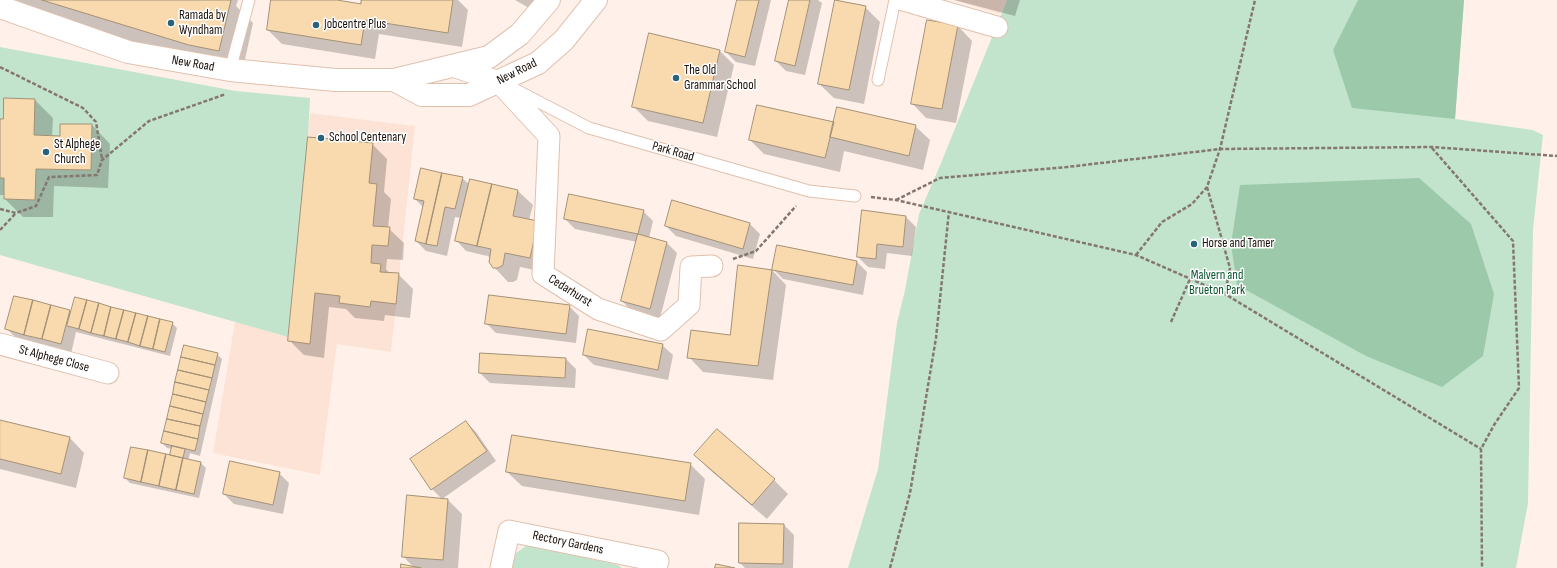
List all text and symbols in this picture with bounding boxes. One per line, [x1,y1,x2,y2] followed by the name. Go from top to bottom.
[179,8,226,39] place label: Ramada by Wyndham
[324,17,386,33] place label: Jobcentre Plus
[166,18,176,28] marker: Ramada by Wyndham
[311,20,321,30] marker: Jobcentre Plus
[171,53,215,75] street label: New Road
[494,55,540,89] street label: New Road
[684,63,756,94] place label: The Old Grammar School
[671,73,681,83] marker: The Old Grammar School
[329,130,406,146] place label: School Centenary
[316,133,326,143] marker: School Centenary
[54,137,100,168] place label: St Alphege Church
[650,139,696,165] street label: Park Road
[41,147,51,157] marker: St Alphege Church
[1202,236,1274,252] place label: Horse and Tamer
[1189,239,1199,249] marker: Horse and Tamer
[1189,268,1245,299] park label: Malvern and Brueton Park
[545,271,595,311] street label: Cedarhurst
[17,342,91,376] street label: St Alphege Close
[531,528,605,558] street label: Rectory Gardens

